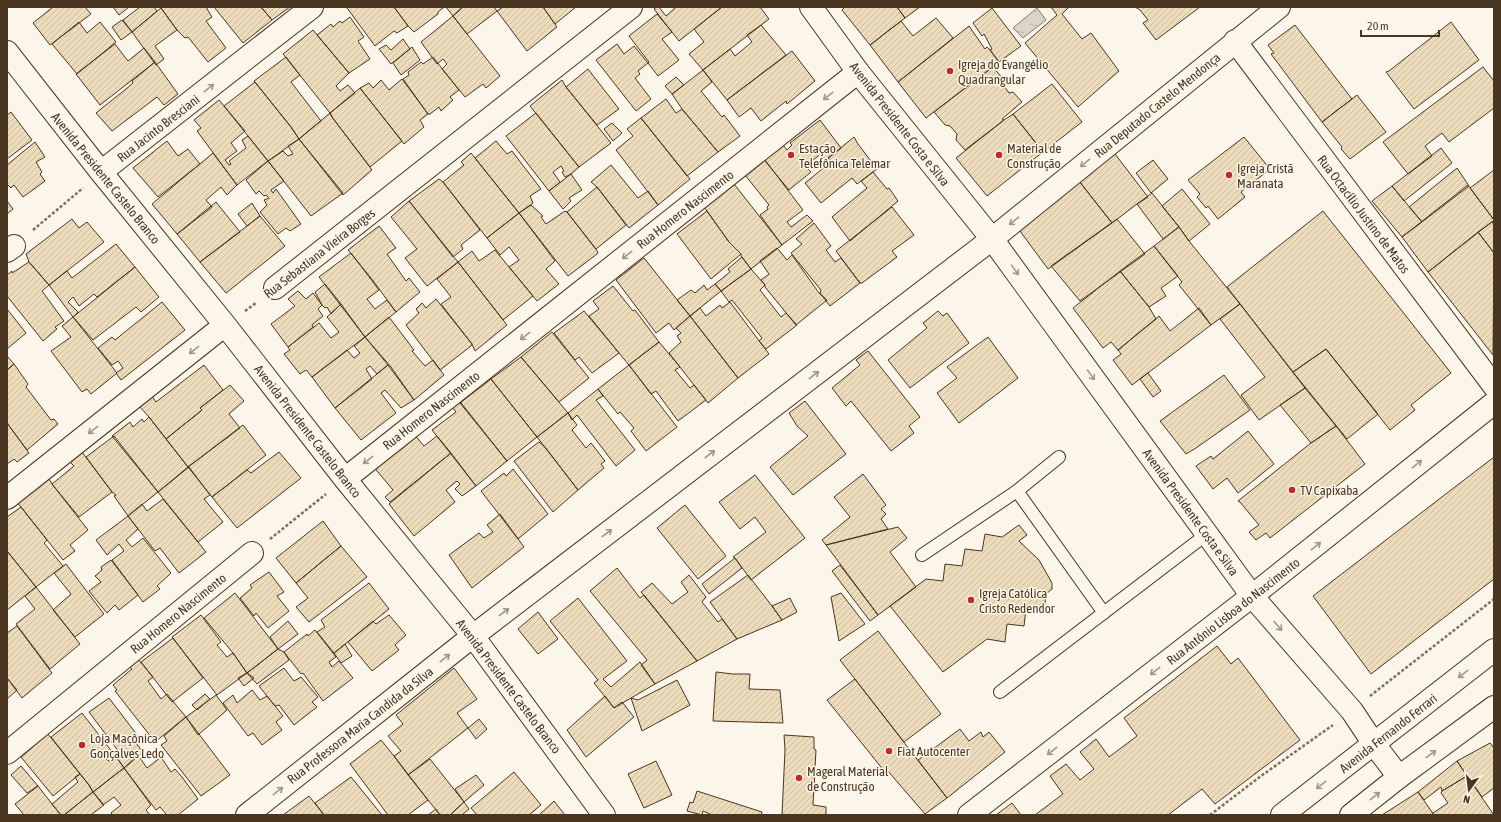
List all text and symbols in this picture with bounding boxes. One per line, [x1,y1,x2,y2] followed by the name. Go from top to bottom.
[1361,12,1439,38] scale bar
[1367,19,1389,33] text: 20 m
[1091,50,1223,161] street label: Rua Deputado Castelo Mendonça
[958,57,1048,87] place label: Igreja do Evangélio Quadrangular
[847,59,953,189] street label: Avenida Presidente Costa e Silva
[945,66,955,76] marker: Igreja do Evangélio Quadrangular
[204,84,215,92] one-way arrow
[114,92,202,165] street label: Rua Jacinto Bresciani
[822,92,833,101] one-way arrow
[48,110,163,247] street label: Avenida Presidente Castelo Branco
[799,141,890,171] place label: Estação Telefônica Telemar
[1007,141,1062,171] place label: Material de Construção
[786,150,796,160] marker: Estação Telefônica Telemar
[994,150,1004,160] marker: Material de Construção
[1314,152,1413,277] street label: Rua Octacílio Justino de Matos
[1080,159,1091,168] one-way arrow
[1237,161,1294,191] place label: Igreja Cristã Maranata
[634,167,737,252] street label: Rua Homero Nascimento
[1224,170,1234,180] marker: Igreja Cristã Maranata
[261,205,378,301] street label: Rua Sebastiana Vieira Borges
[1008,217,1019,226] one-way arrow
[622,251,633,260] one-way arrow
[1010,265,1019,276] one-way arrow
[520,332,531,340] one-way arrow
[189,345,200,354] one-way arrow
[251,362,364,501] street label: Avenida Presidente Castelo Branco
[380,368,483,453] street label: Rua Homero Nascimento
[1087,370,1095,381] one-way arrow
[808,371,819,379] one-way arrow
[87,426,98,435] one-way arrow
[1140,446,1242,579] street label: Avenida Presidente Costa e Silva
[705,450,716,458] one-way arrow
[363,456,374,464] one-way arrow
[1412,460,1423,469] one-way arrow
[1300,483,1358,498] place label: TV Capixaba
[1287,485,1297,495] marker: TV Capixaba
[602,529,613,537] one-way arrow
[1310,541,1321,550] one-way arrow
[1164,555,1303,668] street label: Rua Antônio Lisboa do Nascimento
[127,570,229,657] street label: Rua Homero Nascimento
[979,586,1055,616] place label: Igreja Católica Cristo Redendor
[966,595,976,605] marker: Igreja Católica Cristo Redendor
[498,608,509,616] one-way arrow
[453,616,564,756] street label: Avenida Presidente Castelo Branco
[1274,620,1283,631] one-way arrow
[440,653,451,662] one-way arrow
[284,664,436,787] street label: Rua Professora Maria Candida da Silva
[1150,667,1161,676] one-way arrow
[1458,669,1469,678] one-way arrow
[1337,691,1440,776] street label: Avenida Fernando Ferrari
[90,731,164,761] place label: Loja Maçônica Gonçalves Ledo
[77,740,87,750] marker: Loja Maçônica Gonçalves Ledo
[897,744,970,759] place label: Fiat Autocenter
[884,746,894,756] marker: Fiat Autocenter
[1047,747,1058,755] one-way arrow
[1425,750,1436,758] one-way arrow
[807,764,889,794] place label: Mageral Material de Construção
[1449,770,1489,810] north arrow
[794,773,804,783] marker: Mageral Material de Construção
[1316,780,1327,789] one-way arrow
[273,786,283,795] one-way arrow
[1370,792,1381,800] one-way arrow
[1462,793,1471,806] text: N

